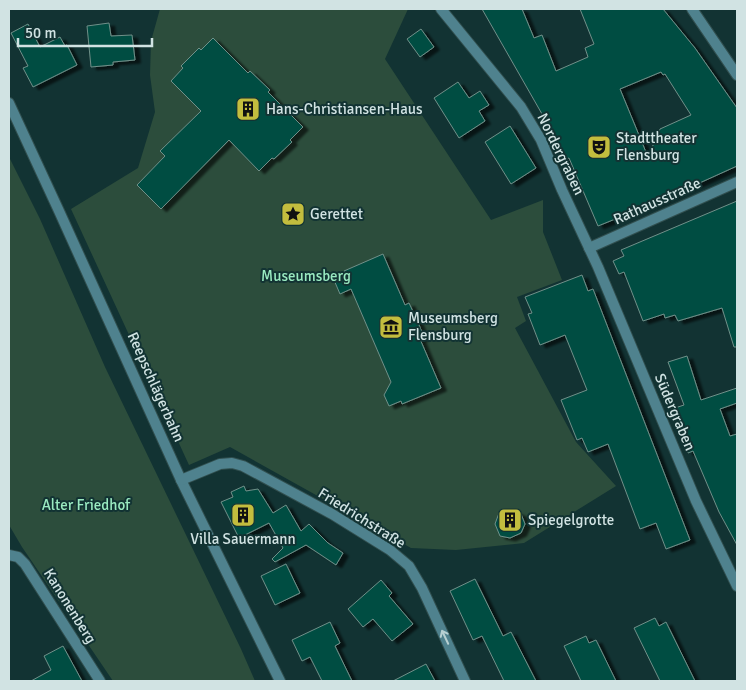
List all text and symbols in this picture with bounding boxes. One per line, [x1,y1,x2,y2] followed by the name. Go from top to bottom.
[18,15,151,47] scale bar
[25,24,56,42] text: 50 m
[235,96,261,122] building icon: Hans-Christiansen-Haus
[266,100,423,118] place label: Hans-Christiansen-Haus
[533,110,589,198] street label: Nordergraben
[616,129,697,164] place label: Stadttheater Flensburg
[586,134,612,160] theatre icon: Stadttheater Flensburg
[610,174,704,228] street label: Rathausstraße
[280,201,306,227] place icon: Gerettet
[310,205,363,223] place label: Gerettet
[261,267,351,285] park label: Museumsberg
[408,309,498,344] place label: Museumsberg Flensburg
[378,314,404,340] museum icon: Museumsberg Flensburg
[124,329,188,445] street label: Reepschlägerbahn
[651,371,699,453] street label: Südergraben
[315,484,409,552] street label: Friedrichstraße
[42,496,131,514] park label: Alter Friedhof
[230,502,256,528] building icon: Villa Sauermann
[497,507,523,533] building icon: Spiegelgrotte
[528,511,614,529] place label: Spiegelgrotte
[190,530,296,548] place label: Villa Sauermann
[40,565,100,647] street label: Kanonenberg
[439,630,449,645] one-way arrow

